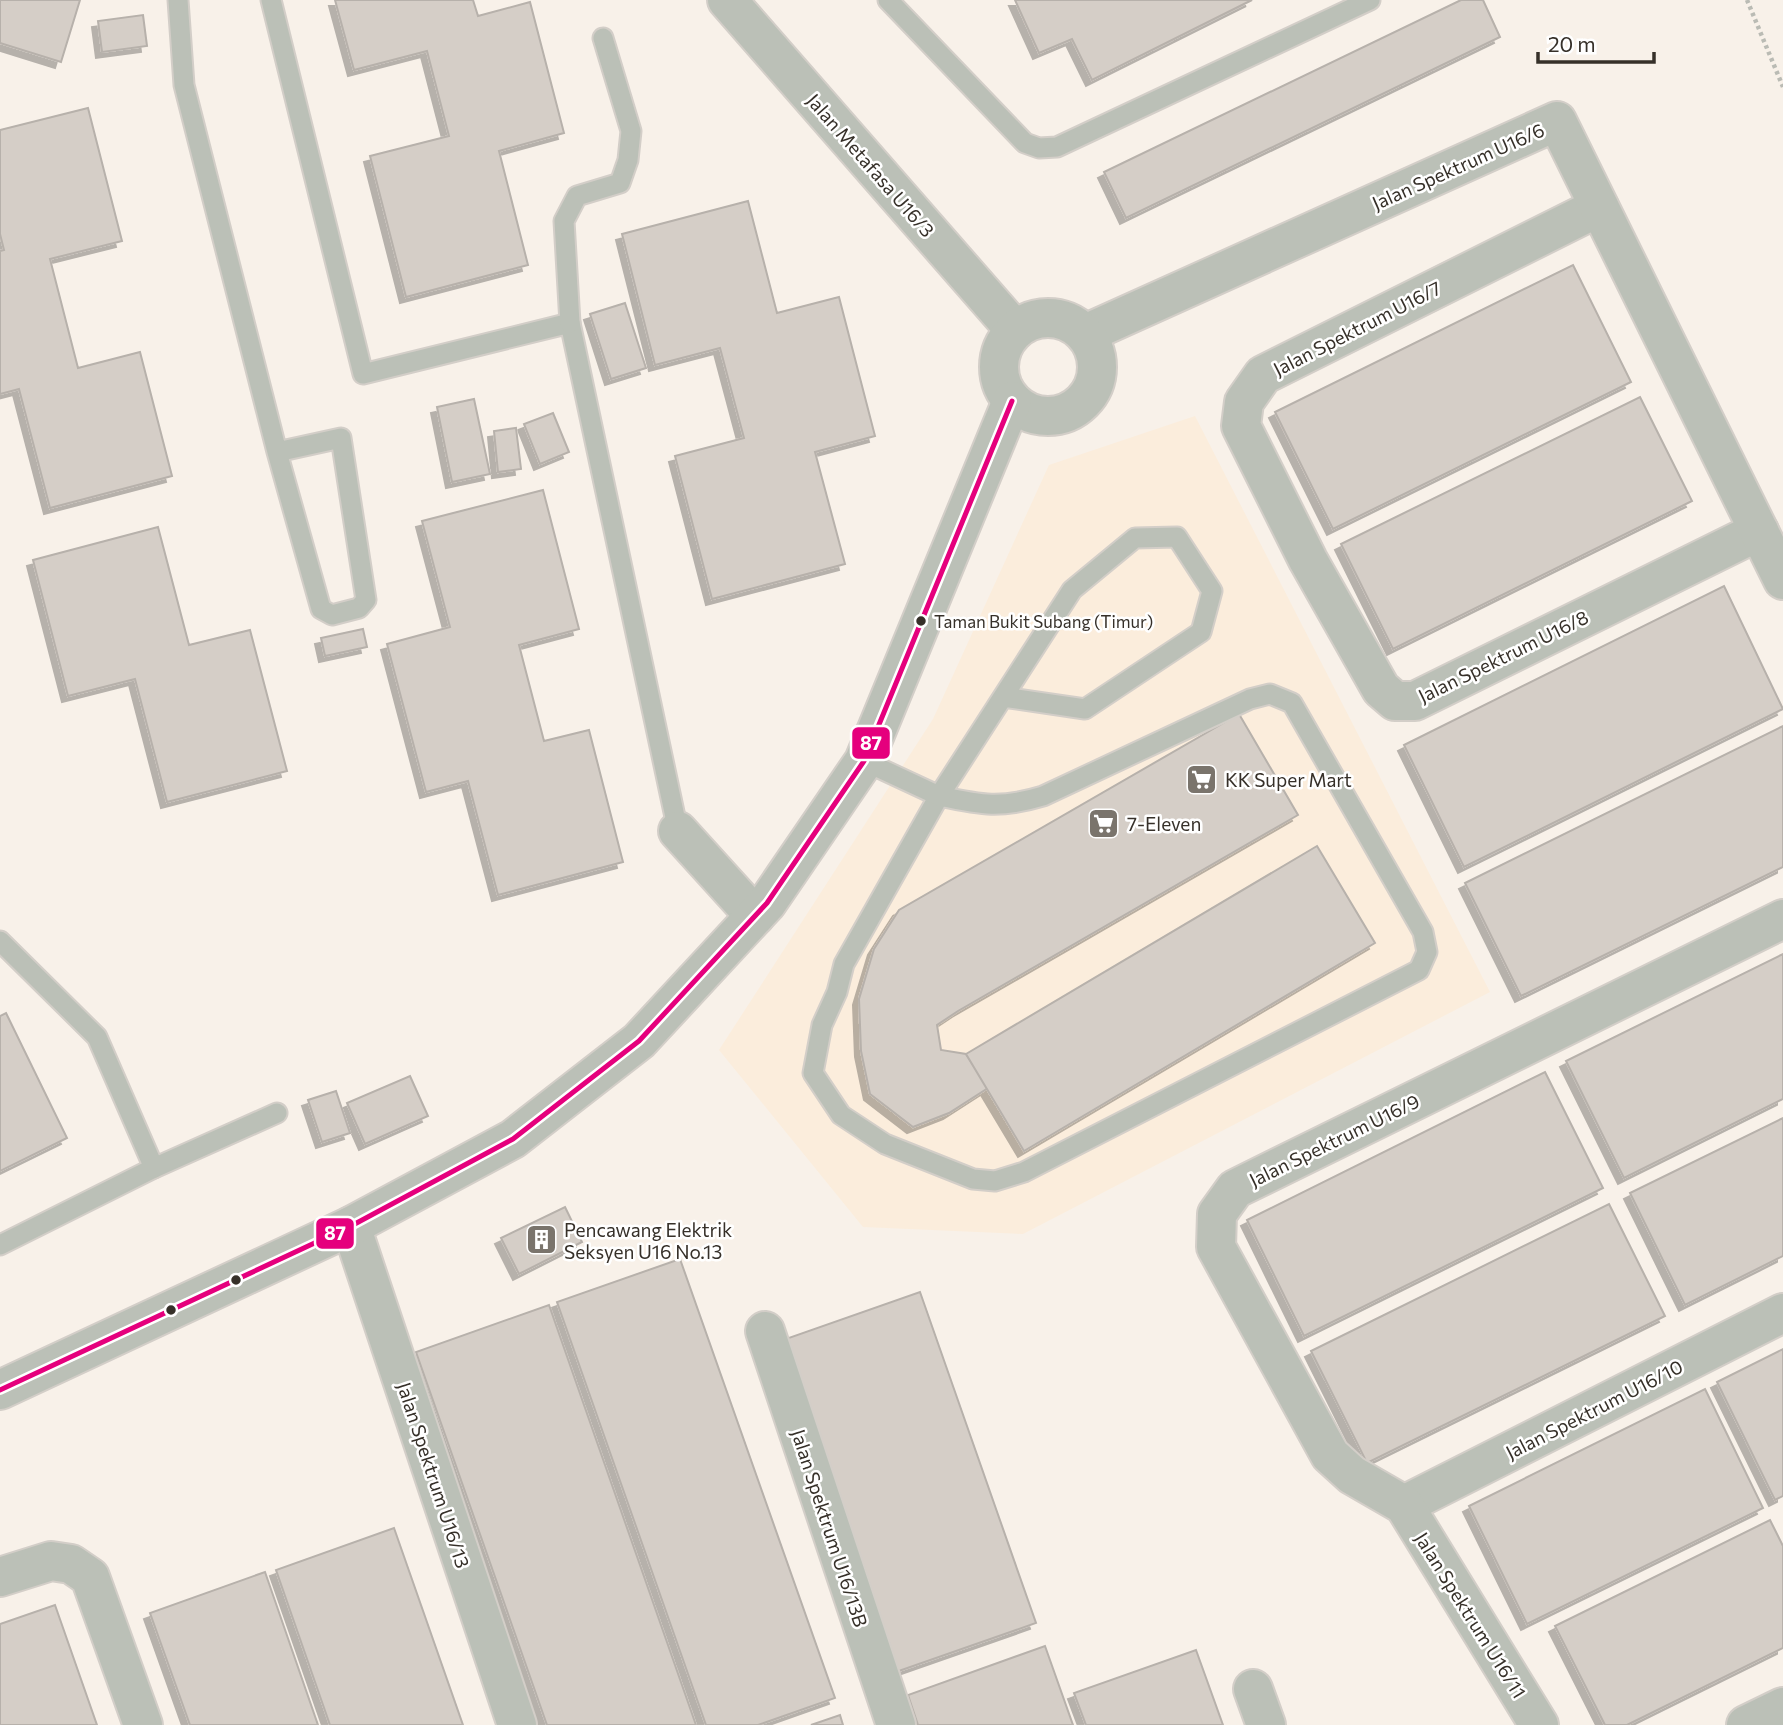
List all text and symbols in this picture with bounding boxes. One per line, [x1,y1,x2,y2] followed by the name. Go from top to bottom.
[1538,21,1654,65] scale bar
[1548,31,1596,56] text: 20 m
[802,89,940,241] street label: Jalan Metafasa U16/3
[1368,118,1548,214] street label: Jalan Spektrum U16/6
[1269,276,1445,380] street label: Jalan Spektrum U16/7
[1414,605,1592,707] street label: Jalan Spektrum U16/8
[934,611,1153,632] place label: Taman Bukit Subang (Timur)
[914,614,928,628] marker: Taman Bukit Subang (Timur)
[851,726,891,760] line badge: 87
[860,731,882,754] text: 87
[1185,762,1219,796] supermarket icon: KK Super Mart
[1225,768,1352,791] place label: KK Super Mart
[1087,806,1121,840] supermarket icon: 7-Eleven
[1127,812,1201,835] place label: 7-Eleven
[1245,1089,1423,1191] street label: Jalan Spektrum U16/9
[315,1217,355,1250] line badge: 87
[564,1218,732,1263] place label: Pencawang Elektrik Seksyen U16 No.13
[324,1221,346,1244] text: 87
[524,1223,558,1257] building icon: Pencawang Elektrik Seksyen U16 No.13
[229,1273,243,1287] unlabelled marker
[164,1303,178,1317] unlabelled marker
[1502,1354,1686,1464] street label: Jalan Spektrum U16/10
[393,1379,475,1571] street label: Jalan Spektrum U16/13
[787,1426,873,1630] street label: Jalan Spektrum U16/13B
[1410,1528,1532,1702] street label: Jalan Spektrum U16/11

